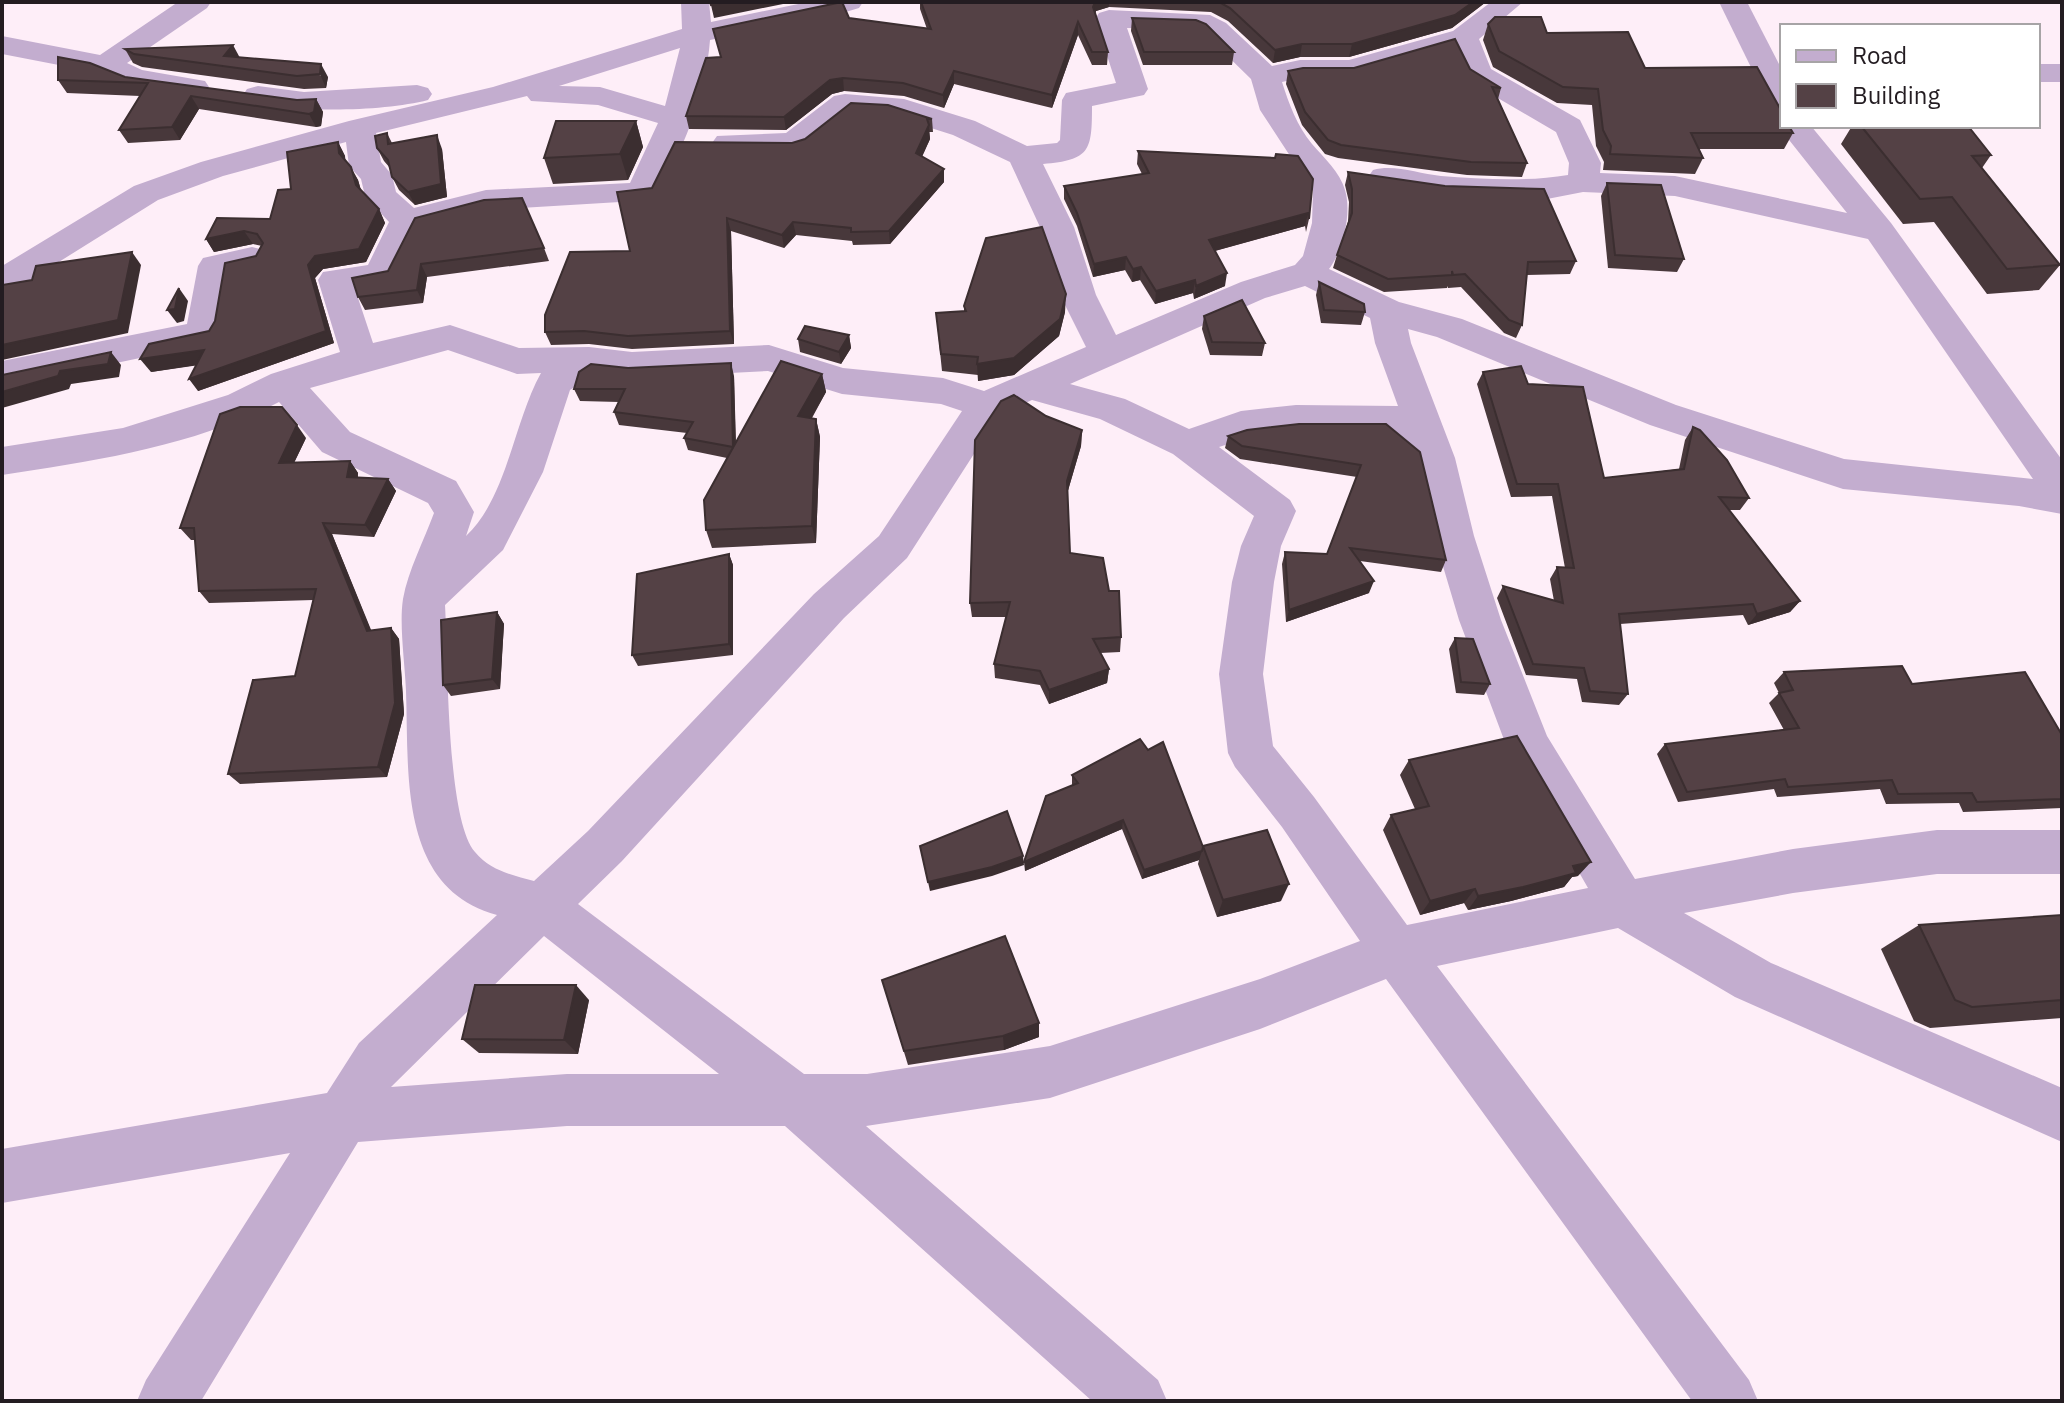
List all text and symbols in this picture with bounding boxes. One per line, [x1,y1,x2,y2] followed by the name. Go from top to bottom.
[1780,24,2040,128] legend
[1852,39,1907,71] text: Road
[1852,79,1940,111] text: Building

